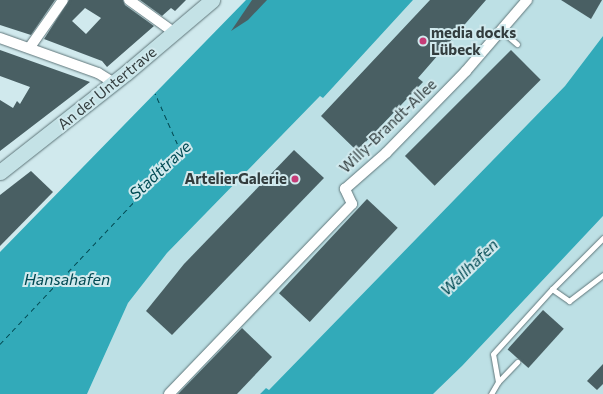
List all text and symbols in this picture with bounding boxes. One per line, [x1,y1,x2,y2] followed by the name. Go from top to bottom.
[431,23,516,58] place label: media docks Lübeck
[418,36,428,46] marker: media docks Lübeck
[54,43,160,133] street label: An der Untertrave
[336,75,440,177] street label: Willy-Brandt-Allee
[125,137,195,203] water label: Stadttrave
[184,170,287,188] place label: ArtelierGalerie
[290,174,300,184] marker: ArtelierGalerie
[436,235,502,299] water label: Wallhafen
[24,269,110,289] water label: Hansahafen

